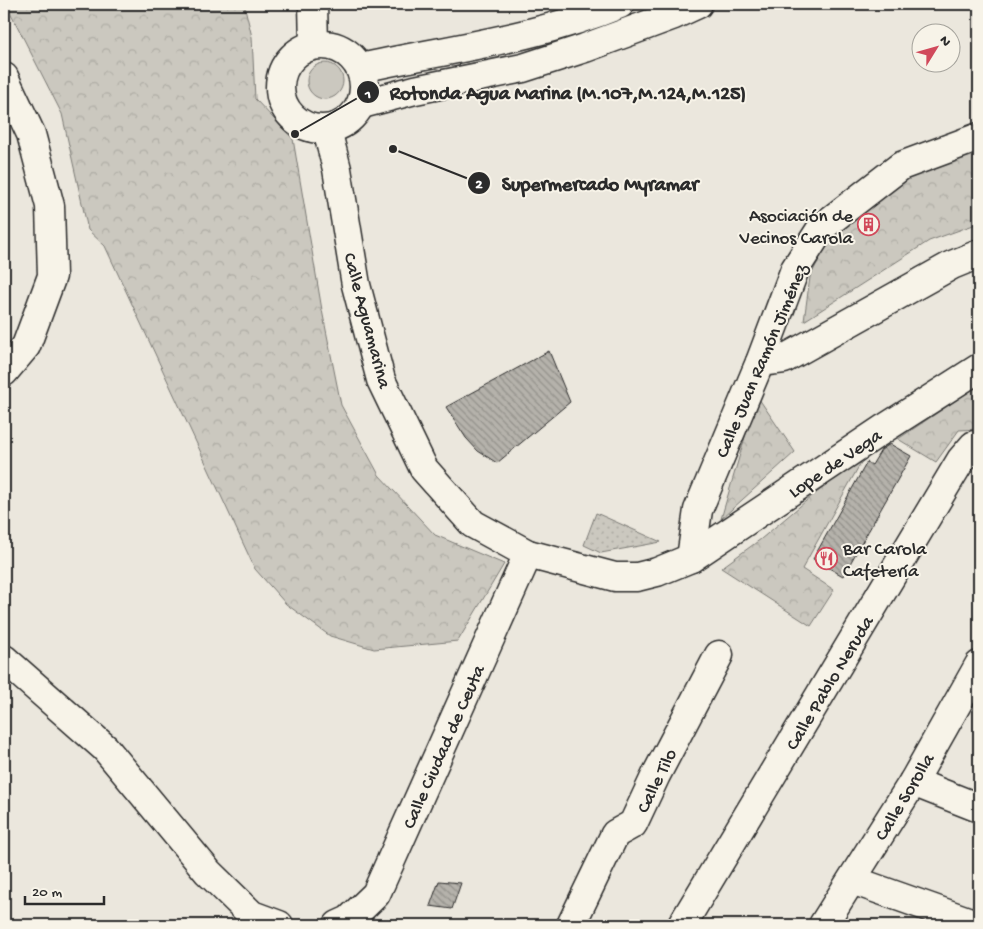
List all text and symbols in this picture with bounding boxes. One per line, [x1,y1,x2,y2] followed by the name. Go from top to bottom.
[910,22,960,72] north arrow
[935,33,954,50] text: N
[355,75,757,110] callout: Rotonda Agua Marina (M.107,M.124,M.125)
[389,84,746,107] text: Rotonda Agua Marina (M.107,M.124,M.125)
[364,86,371,104] text: 1
[467,165,708,200] callout: Supermercado Myramar
[502,175,700,198] text: Supermercado Myramar
[475,176,483,194] text: 2
[739,206,854,251] place label: Asociación de Vecinos Carola
[857,213,881,237] building icon: Asociación de Vecinos Carola
[336,251,395,393] street label: Calle Aguamarina
[712,260,815,462] street label: Calle Juan Ramón Jiménez
[785,424,888,505] street label: Lope de Vega
[842,539,928,584] place label: Bar Carola Cafetería
[815,546,839,570] restaurant icon: Bar Carola Cafetería
[782,611,881,755] street label: Calle Pablo Neruda
[399,661,492,833] street label: Calle Ciudad de Ceuta
[633,745,684,818] street label: Calle Tilo
[871,749,942,846] street label: Calle Sorolla
[25,874,104,906] scale bar
[32,884,62,902] text: 20 m

